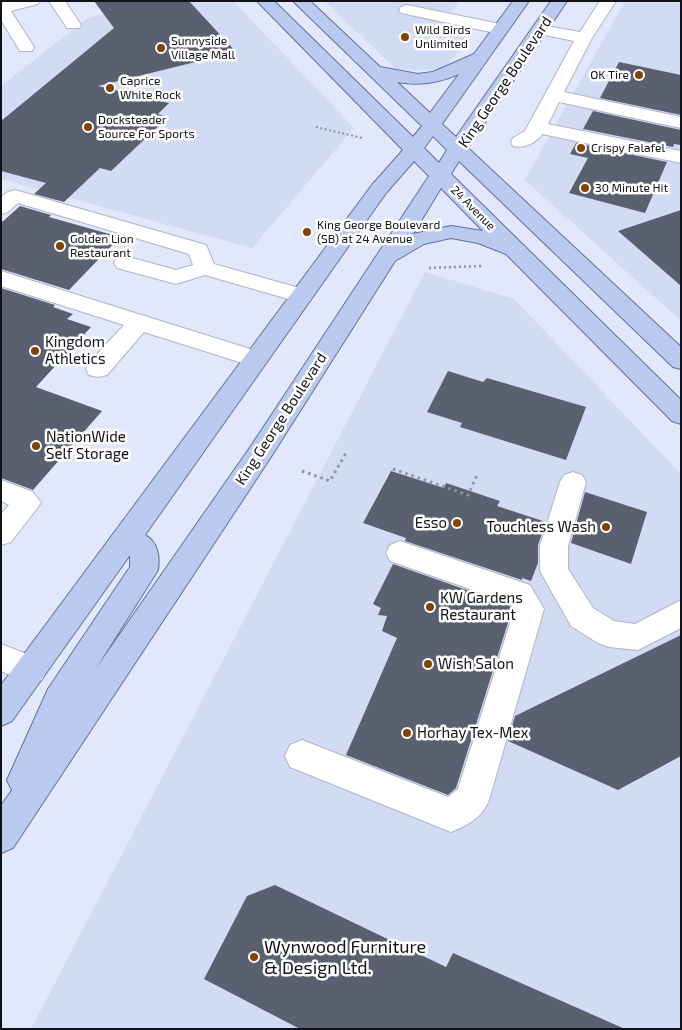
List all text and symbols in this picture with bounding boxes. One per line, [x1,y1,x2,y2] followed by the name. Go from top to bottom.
[454,13,556,151] street label: King George Boulevard
[415,23,471,51] place label: Wild Birds Unlimited
[399,31,411,43] marker: Wild Birds Unlimited
[171,34,235,62] place label: Sunnyside Village Mall
[155,42,167,54] marker: Sunnyside Village Mall
[590,68,629,82] place label: OK Tire
[633,69,645,81] marker: OK Tire
[120,74,181,102] place label: Caprice White Rock
[104,82,116,94] marker: Caprice White Rock
[98,113,195,141] place label: Docksteader Source For Sports
[82,121,94,133] marker: Docksteader Source For Sports
[591,141,665,155] place label: Crispy Falafel
[575,142,587,154] marker: Crispy Falafel
[595,181,668,195] place label: 30 Minute Hit
[579,182,591,194] marker: 30 Minute Hit
[448,183,498,233] street label: 24 Avenue
[317,218,440,246] place label: King George Boulevard (SB) at 24 Avenue
[301,226,313,238] marker: King George Boulevard (SB) at 24 Avenue
[70,232,134,260] place label: Golden Lion Restaurant
[54,240,66,252] marker: Golden Lion Restaurant
[45,333,105,368] place label: Kingdom Athletics
[29,345,41,357] marker: Kingdom Athletics
[231,349,331,489] street label: King George Boulevard
[46,428,129,463] place label: NationWide Self Storage
[30,440,42,452] marker: NationWide Self Storage
[415,514,447,532] place label: Esso
[451,517,463,529] marker: Esso
[486,518,596,536] place label: Touchless Wash
[600,521,612,533] marker: Touchless Wash
[440,589,523,624] place label: KW Gardens Restaurant
[424,601,436,613] marker: KW Gardens Restaurant
[438,655,514,673] place label: Wish Salon
[422,658,434,670] marker: Wish Salon
[417,724,528,742] place label: Horhay Tex-Mex
[401,727,413,739] marker: Horhay Tex-Mex
[264,936,426,979] place label: Wynwood Furniture & Design Ltd.
[248,951,260,963] marker: Wynwood Furniture & Design Ltd.

